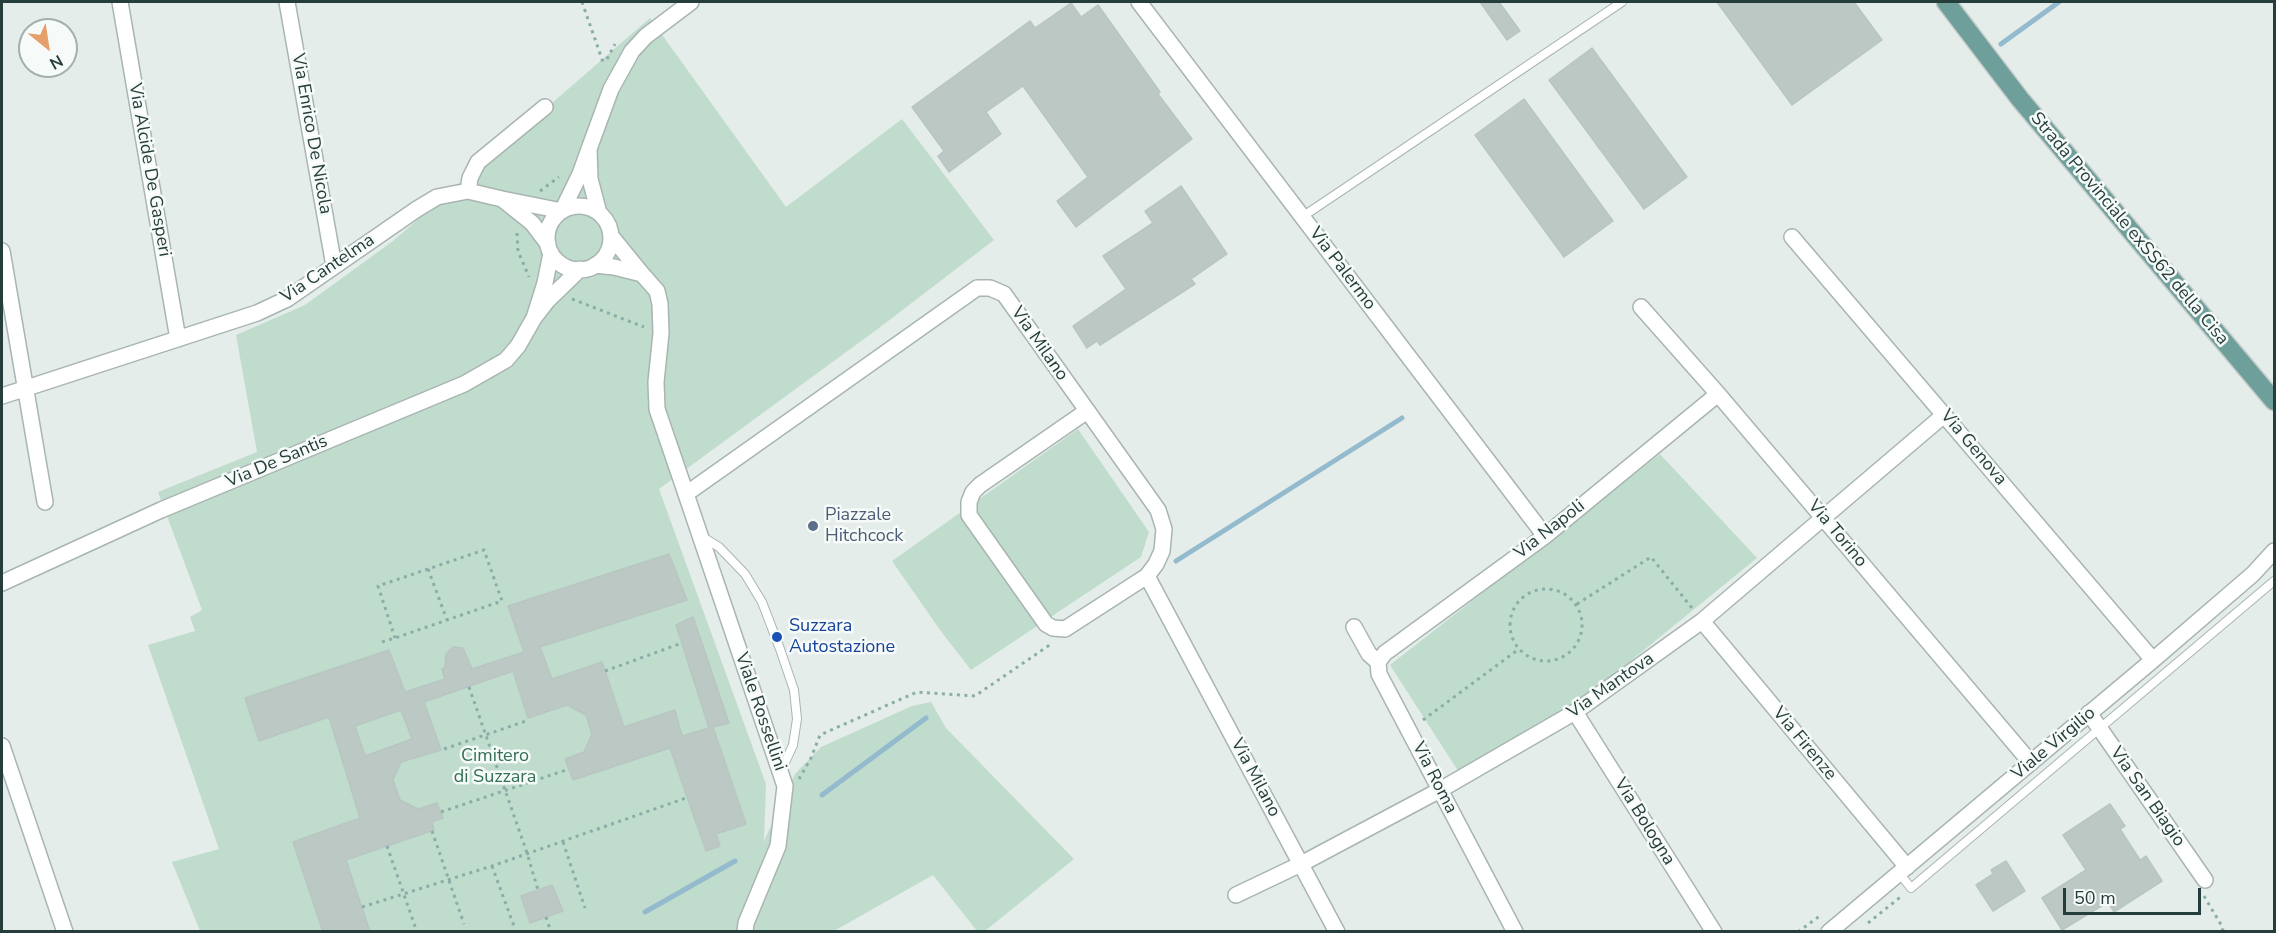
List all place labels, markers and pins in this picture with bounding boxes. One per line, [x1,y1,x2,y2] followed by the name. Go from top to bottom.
[825,505,903,548] place label: Piazzale Hitchcock
[806,519,820,533] marker: Piazzale Hitchcock
[789,616,895,658] place label: Suzzara Autostazione
[770,630,784,644] marker: Suzzara Autostazione

